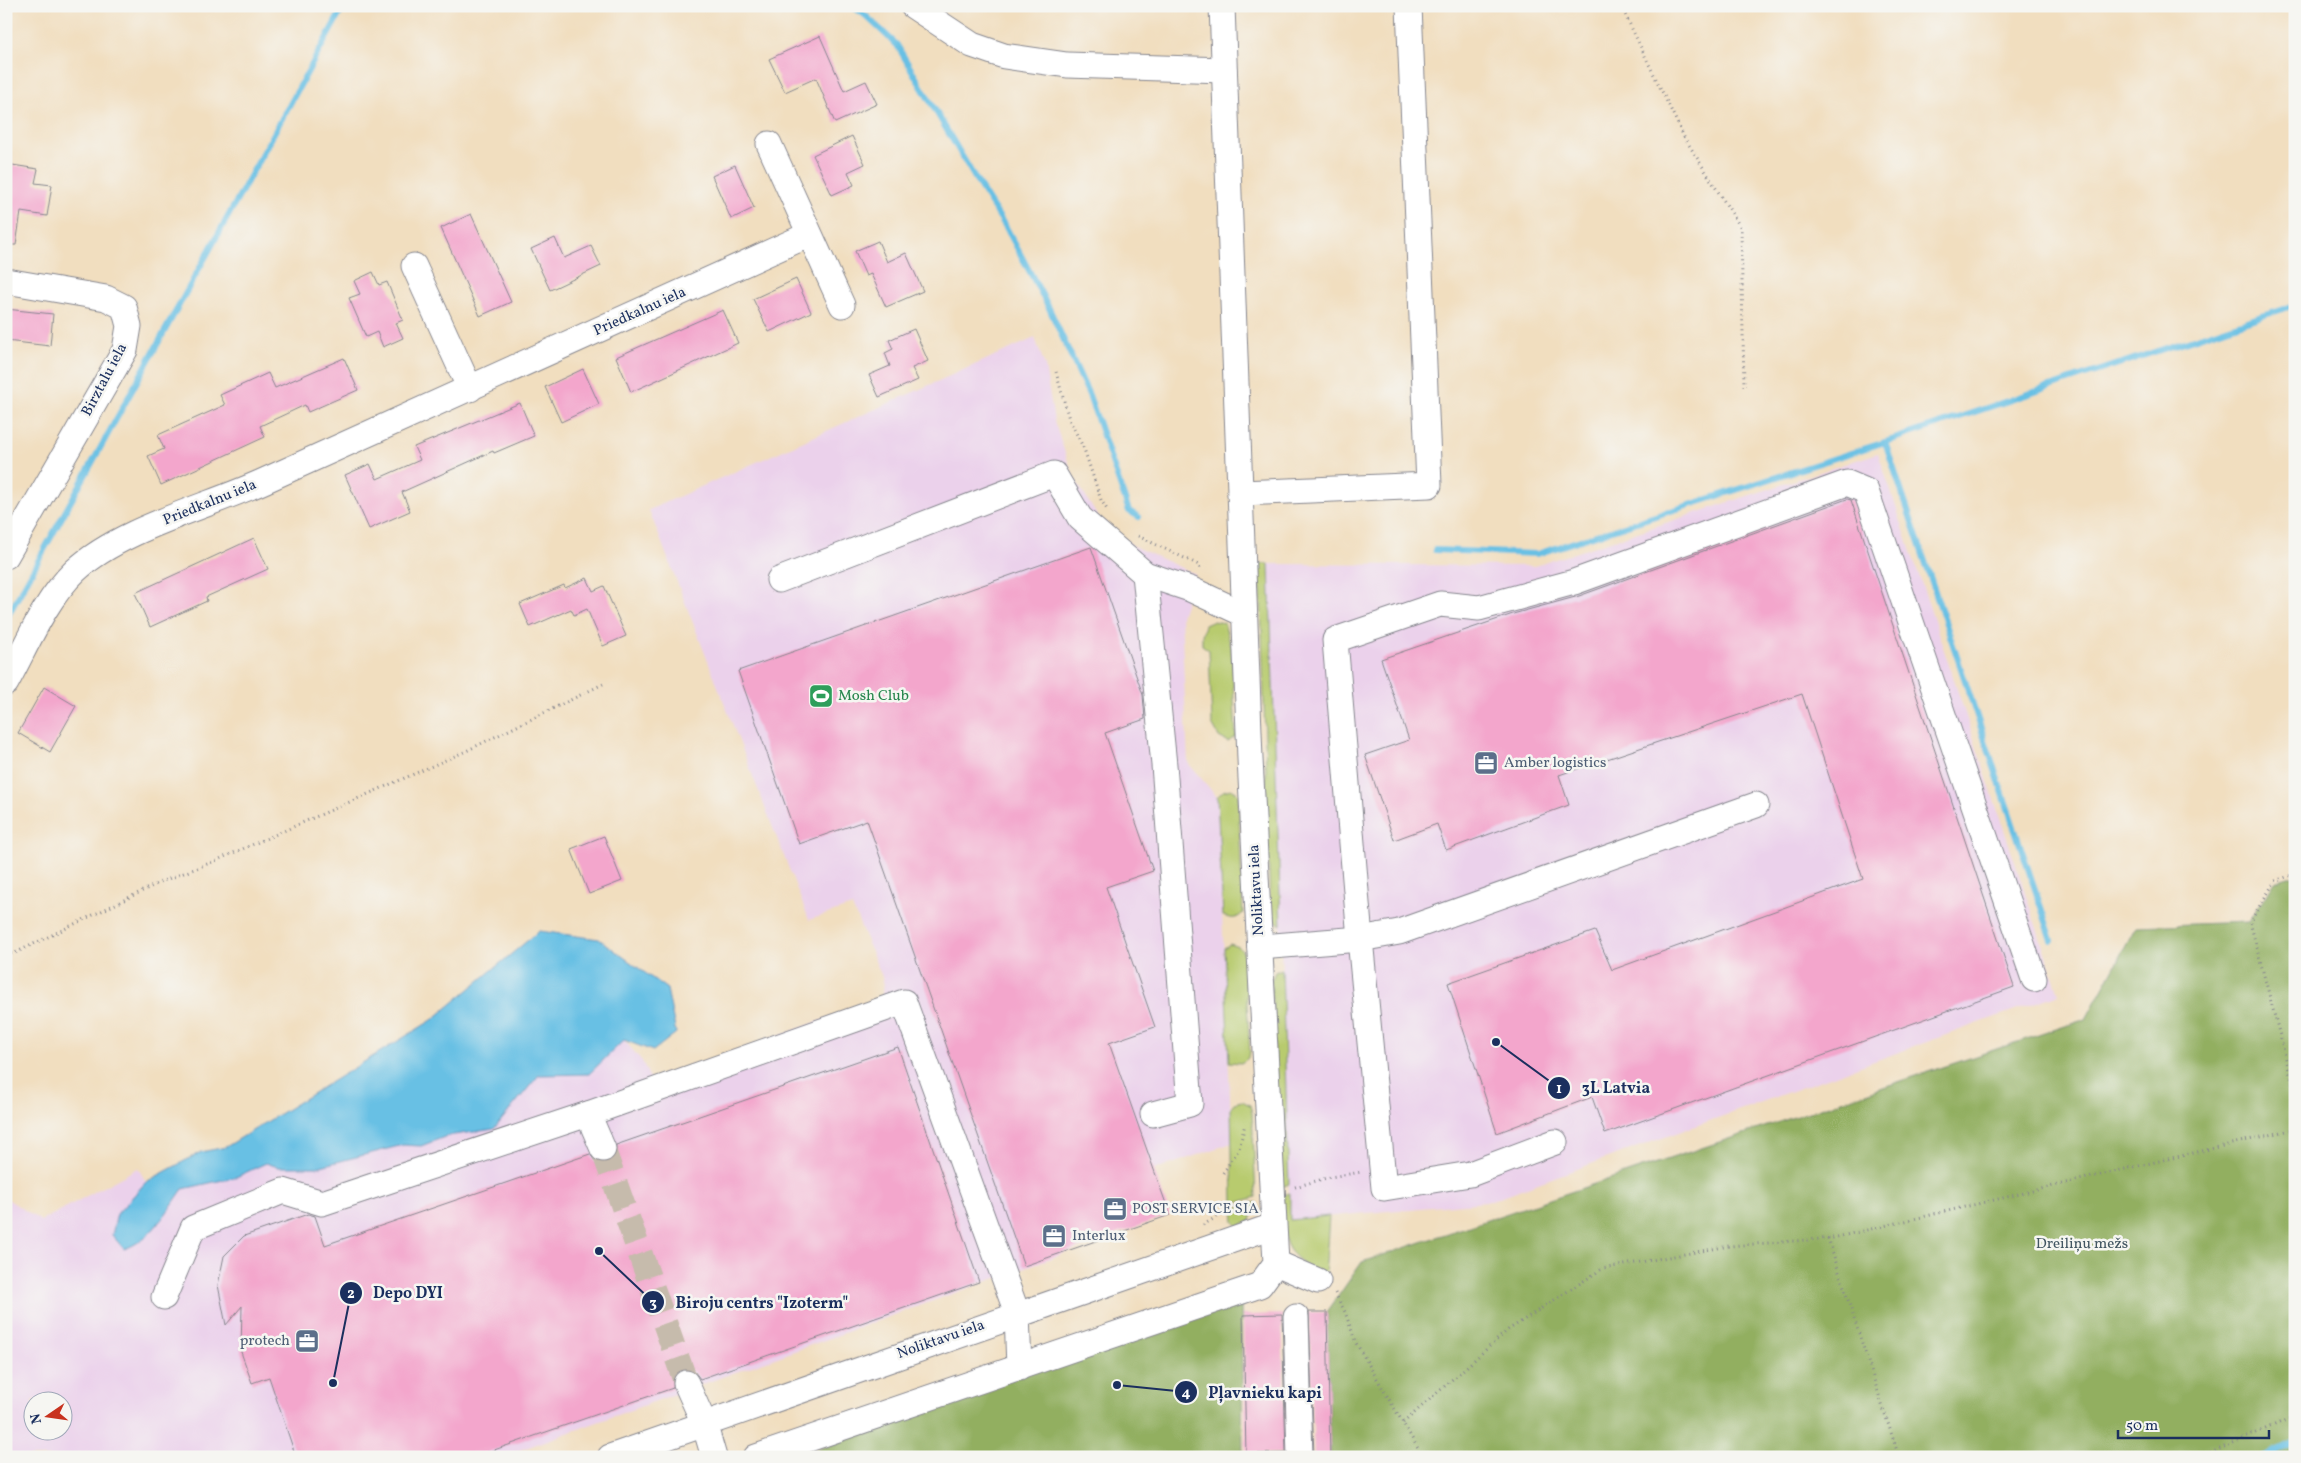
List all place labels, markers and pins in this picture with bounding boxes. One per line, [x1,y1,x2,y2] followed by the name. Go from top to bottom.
[808,683,834,709] sports icon: Mosh Club
[838,686,909,707] place label: Mosh Club
[1473,750,1499,776] office icon: Amber logistics
[1504,753,1606,774] place label: Amber logistics
[1547,1072,1660,1103] callout: 3L Latvia
[1102,1196,1128,1222] office icon: POST SERVICE SIA
[1132,1199,1259,1220] place label: POST SERVICE SIA
[1041,1223,1067,1249] office icon: Interlux
[1072,1226,1126,1247] place label: Interlux
[338,1277,453,1308] callout: Depo DYI
[641,1287,859,1318] callout: Biroju centrs "Izoterm"
[294,1328,320,1354] office icon: protech
[240,1331,290,1352] place label: protech
[1173,1376,1332,1407] callout: Pļavnieku kapi

